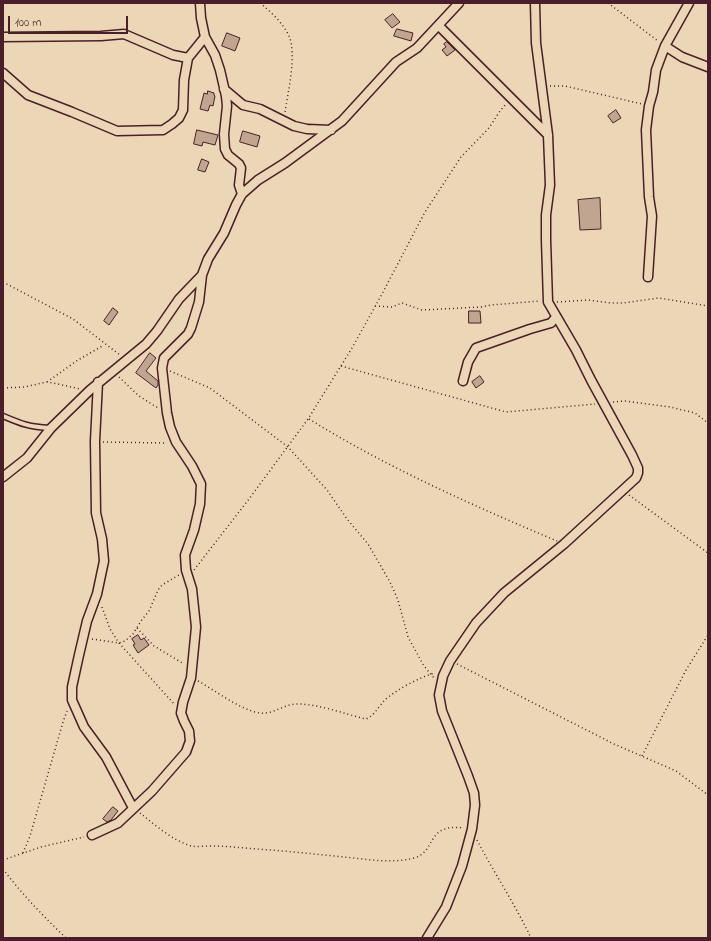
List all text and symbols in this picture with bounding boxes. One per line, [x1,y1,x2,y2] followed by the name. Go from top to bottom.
[10,8,130,34] scale bar
[15,14,42,32] text: 100 m

